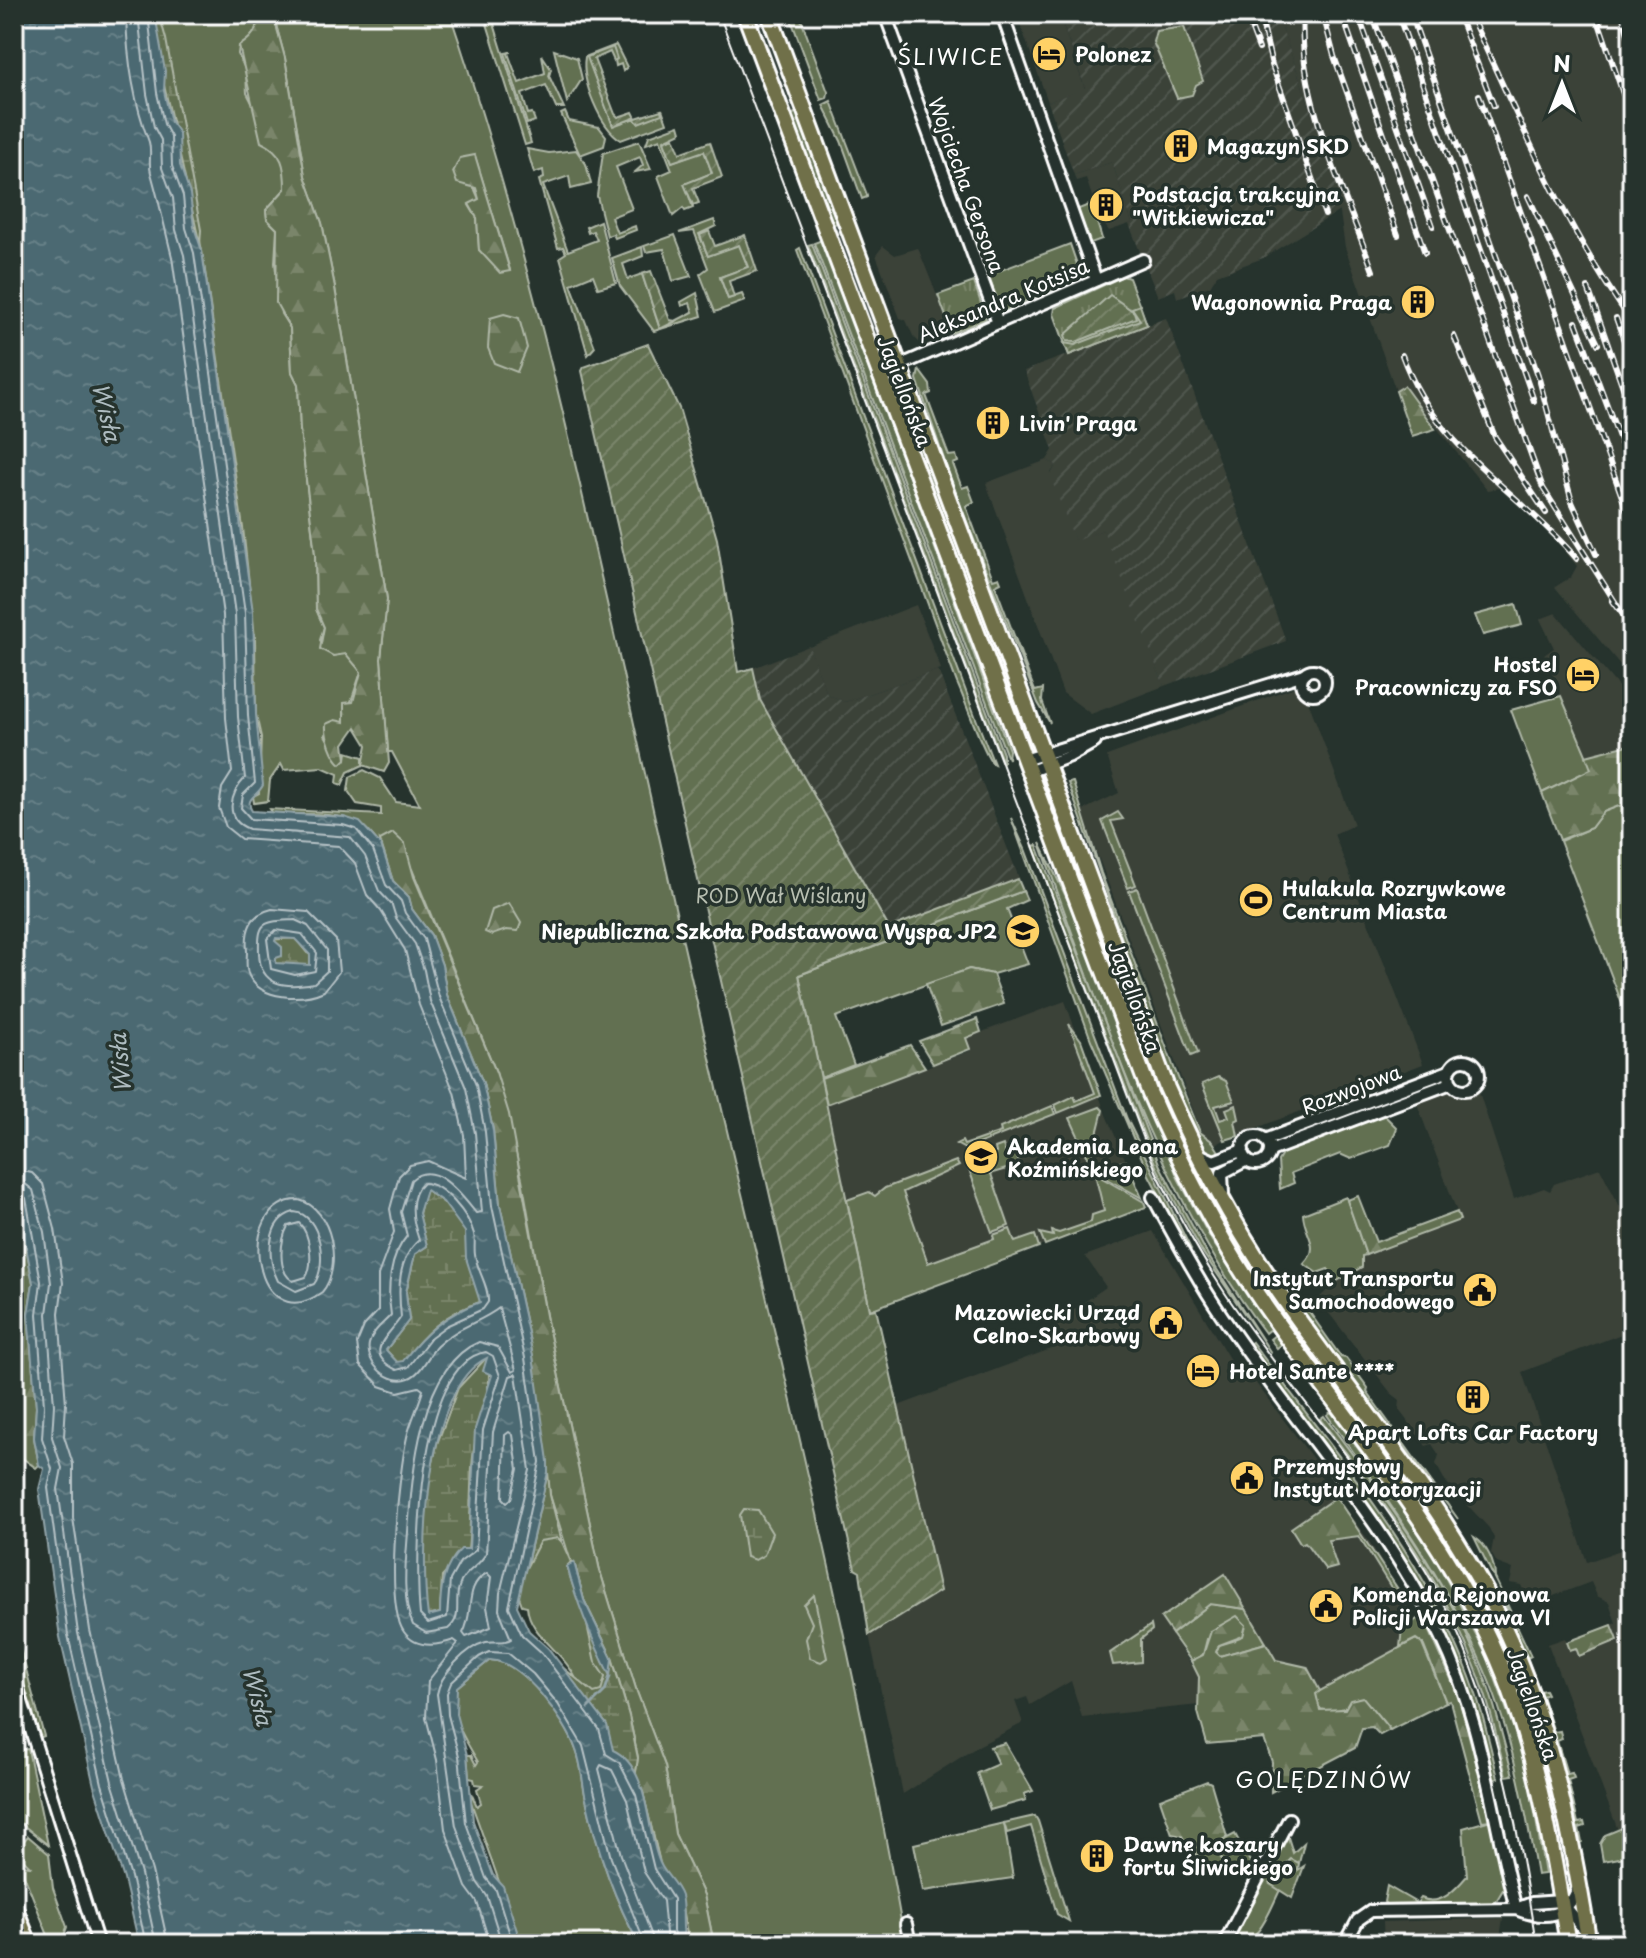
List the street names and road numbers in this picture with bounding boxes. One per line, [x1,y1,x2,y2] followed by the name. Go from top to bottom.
[921,93,1013,278] street label: Wojciecha Gersona
[912,250,1094,350] street label: Aleksandra Kotsisa
[870,331,940,452] street label: Jagiellońska
[1101,937,1169,1058] street label: Jagiellońska
[1297,1056,1406,1122] street label: Rozwojowa
[1500,1644,1566,1765] street label: Jagiellońska

